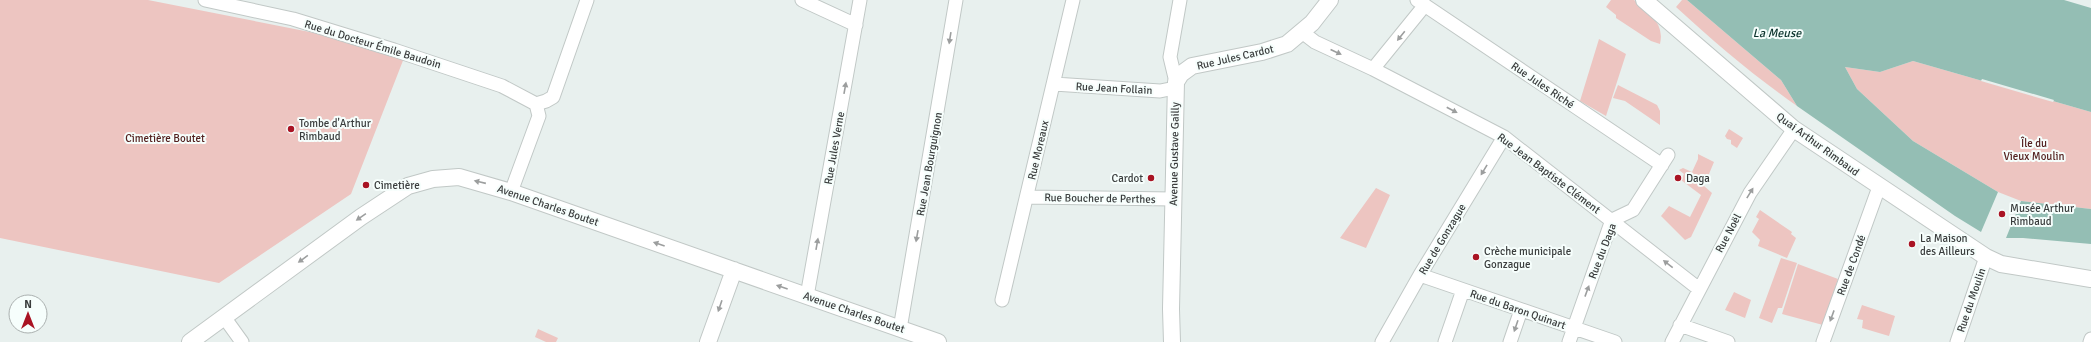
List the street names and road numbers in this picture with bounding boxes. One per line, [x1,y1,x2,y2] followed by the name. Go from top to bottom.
[303,17,443,71] street label: Rue du Docteur Émile Baudoin
[1195,42,1275,73] street label: Rue Jules Cardot
[1509,60,1577,111] street label: Rue Jules Riché
[1075,80,1153,97] street label: Rue Jean Follain
[1167,101,1182,206] street label: Avenue Gustave Gailly
[1774,110,1862,179] street label: Quai Arthur Rimbaud
[822,111,847,186] street label: Rue Jules Verne
[914,111,945,217] street label: Rue Jean Bourguignon
[1025,119,1052,181] street label: Rue Moreaux
[1495,130,1603,216] street label: Rue Jean Baptiste Clément
[495,182,600,229] street label: Avenue Charles Boutet
[1044,191,1156,206] street label: Rue Boucher de Perthes
[1416,201,1469,277] street label: Rue de Gonzague
[1713,212,1744,255] street label: Rue Noël
[1586,221,1619,281] street label: Rue du Daga
[1834,233,1868,297] street label: Rue de Condé
[1954,266,1989,334] street label: Rue du Moulin
[1468,287,1568,332] street label: Rue du Baron Quinart
[801,289,906,336] street label: Avenue Charles Boutet

